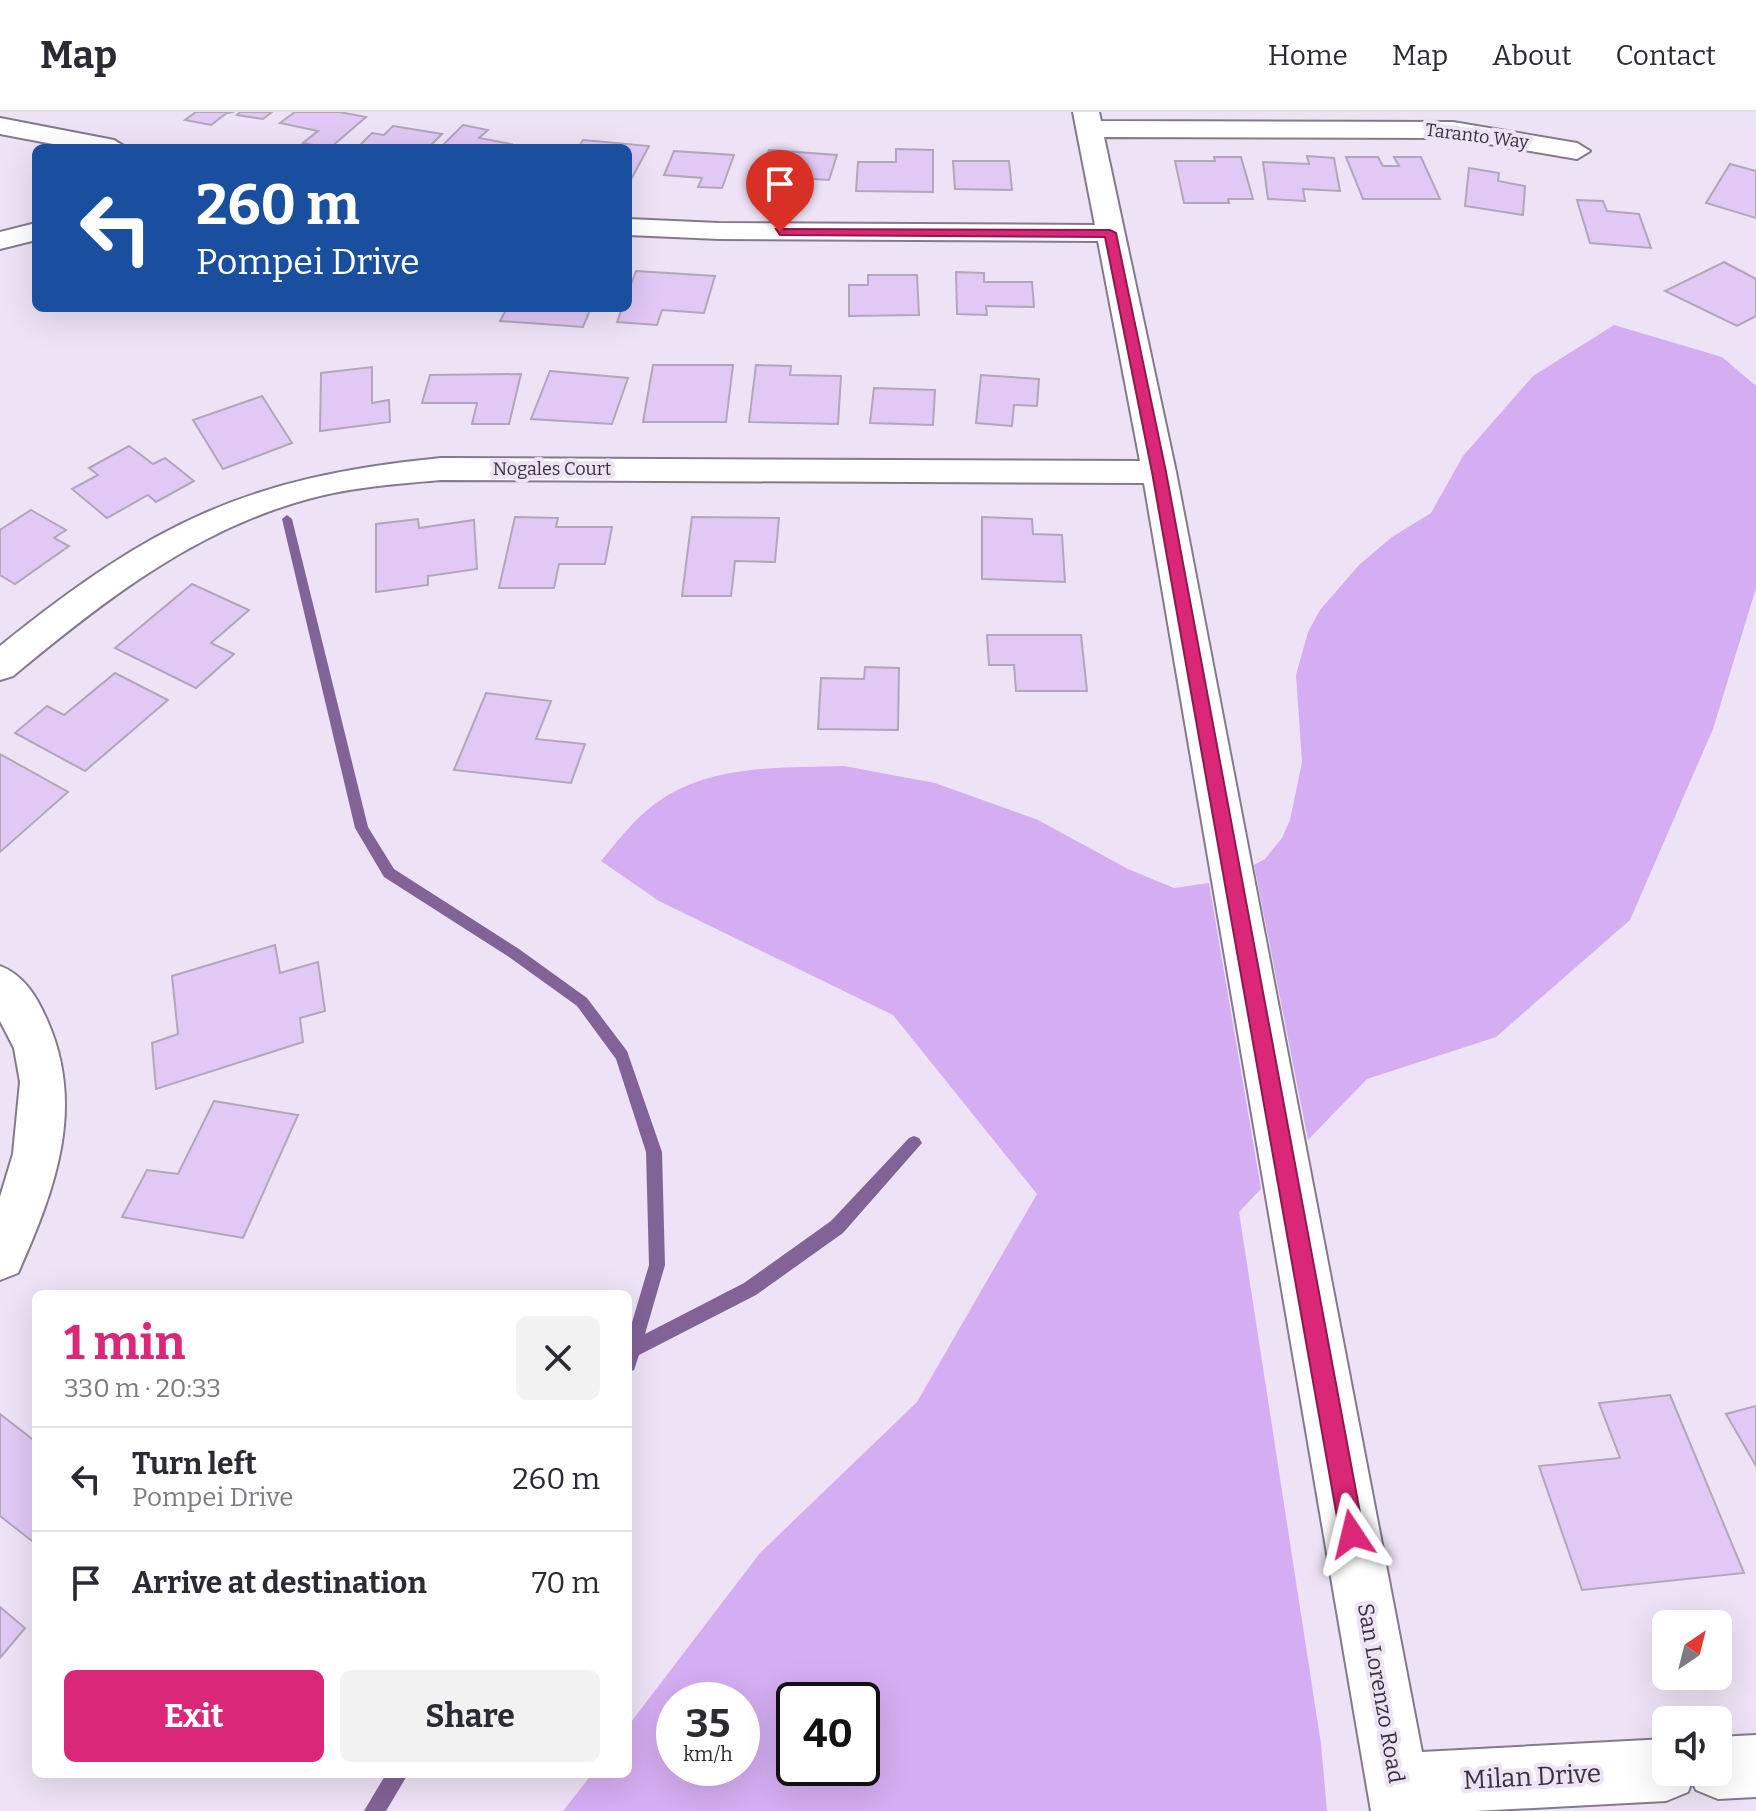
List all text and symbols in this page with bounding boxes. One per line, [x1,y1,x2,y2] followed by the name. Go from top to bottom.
[40,32,117,78] text: Map
[1268,39,1348,72] text: Home
[1392,39,1448,72] text: Map
[1492,39,1572,72] text: About
[1616,39,1716,72] text: Contact
[1424,119,1530,153] street label: Taranto Way
[746,150,814,232] pin
[758,162,802,206] icon: arrive
[196,172,360,239] text: 260 m
[64,176,168,280] icon: left
[196,240,420,284] text: Pompei Drive
[493,458,612,480] street label: Nogales Court
[64,1314,185,1372] text: 1 min
[516,1316,600,1400] button: close
[64,1373,221,1404] text: 330 m · 20:33
[132,1446,257,1482] text: Turn left
[64,1457,108,1501] icon: left
[512,1461,600,1497] text: 260 m
[132,1482,294,1513] text: Pompei Drive
[1310,1492,1394,1576] position arrow
[64,1561,108,1605] icon: arrive
[132,1565,427,1601] text: Arrive at destination
[532,1565,600,1601] text: 70 m
[1352,1601,1410,1785] street label: San Lorenzo Road
[1652,1610,1732,1690] north arrow
[1652,1610,1732,1786] map controls
[64,1670,324,1762] button: Exit
[340,1670,600,1762] button: Share
[776,1682,880,1786] speed limit sign: 40
[686,1700,730,1748] text: 35
[1652,1706,1732,1786] button: sound
[683,1742,733,1766] text: km/h
[1462,1758,1602,1796] street label: Milan Drive

